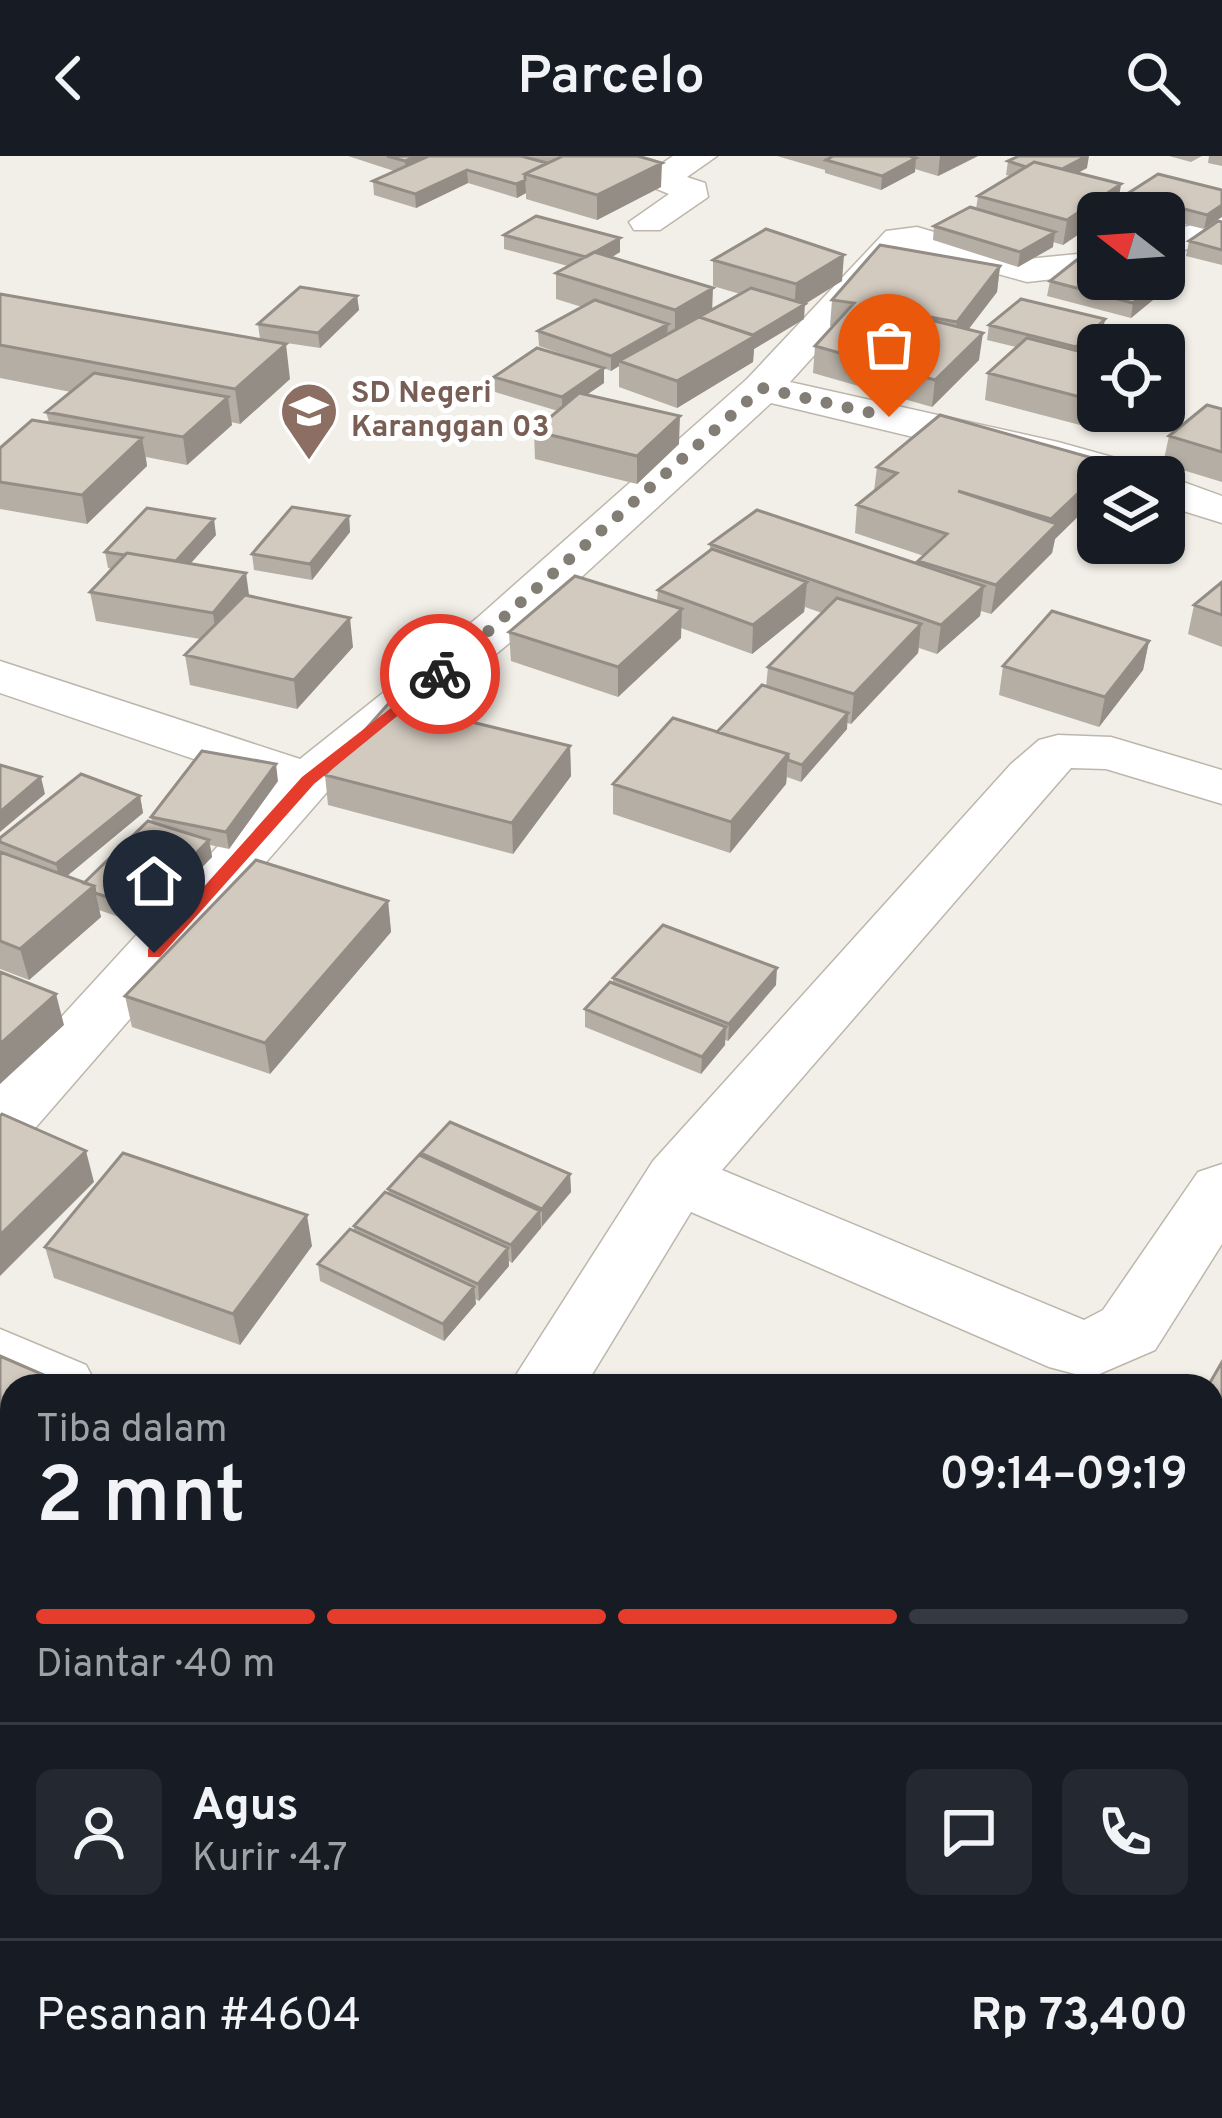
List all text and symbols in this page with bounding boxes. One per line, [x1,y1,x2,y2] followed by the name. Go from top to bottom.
[517,44,705,113] text: Parcelo
[36,45,102,111] icon: back
[1120,45,1186,111] icon: search
[1077,192,1185,300] north arrow
[1077,192,1185,564] map controls
[838,294,940,417] pin
[856,312,922,378] icon: bag
[1077,324,1185,432] button: locate
[351,376,550,447] place label: SD Negeri Karanggan 03
[278,380,340,462] school or university icon: SD Negeri Karanggan 03
[1077,456,1185,564] button: layers
[380,614,500,734] courier
[407,641,473,707] icon: bike
[103,830,205,953] pin
[121,848,187,914] icon: home
[36,1407,228,1456] text: Tiba dalam
[940,1448,1188,1505] text: 09:14–09:19
[36,1451,245,1550] text: 2 mnt
[36,1642,275,1691] text: Diantar · 40 m
[36,1769,162,1895] button: person
[906,1769,1032,1895] button: chat
[1062,1769,1188,1895] button: phone
[192,1779,299,1836] text: Agus
[192,1836,348,1885] text: Kurir · 4.7
[36,1989,361,2046] text: Pesanan #4604
[971,1989,1188,2046] text: Rp 73,400

